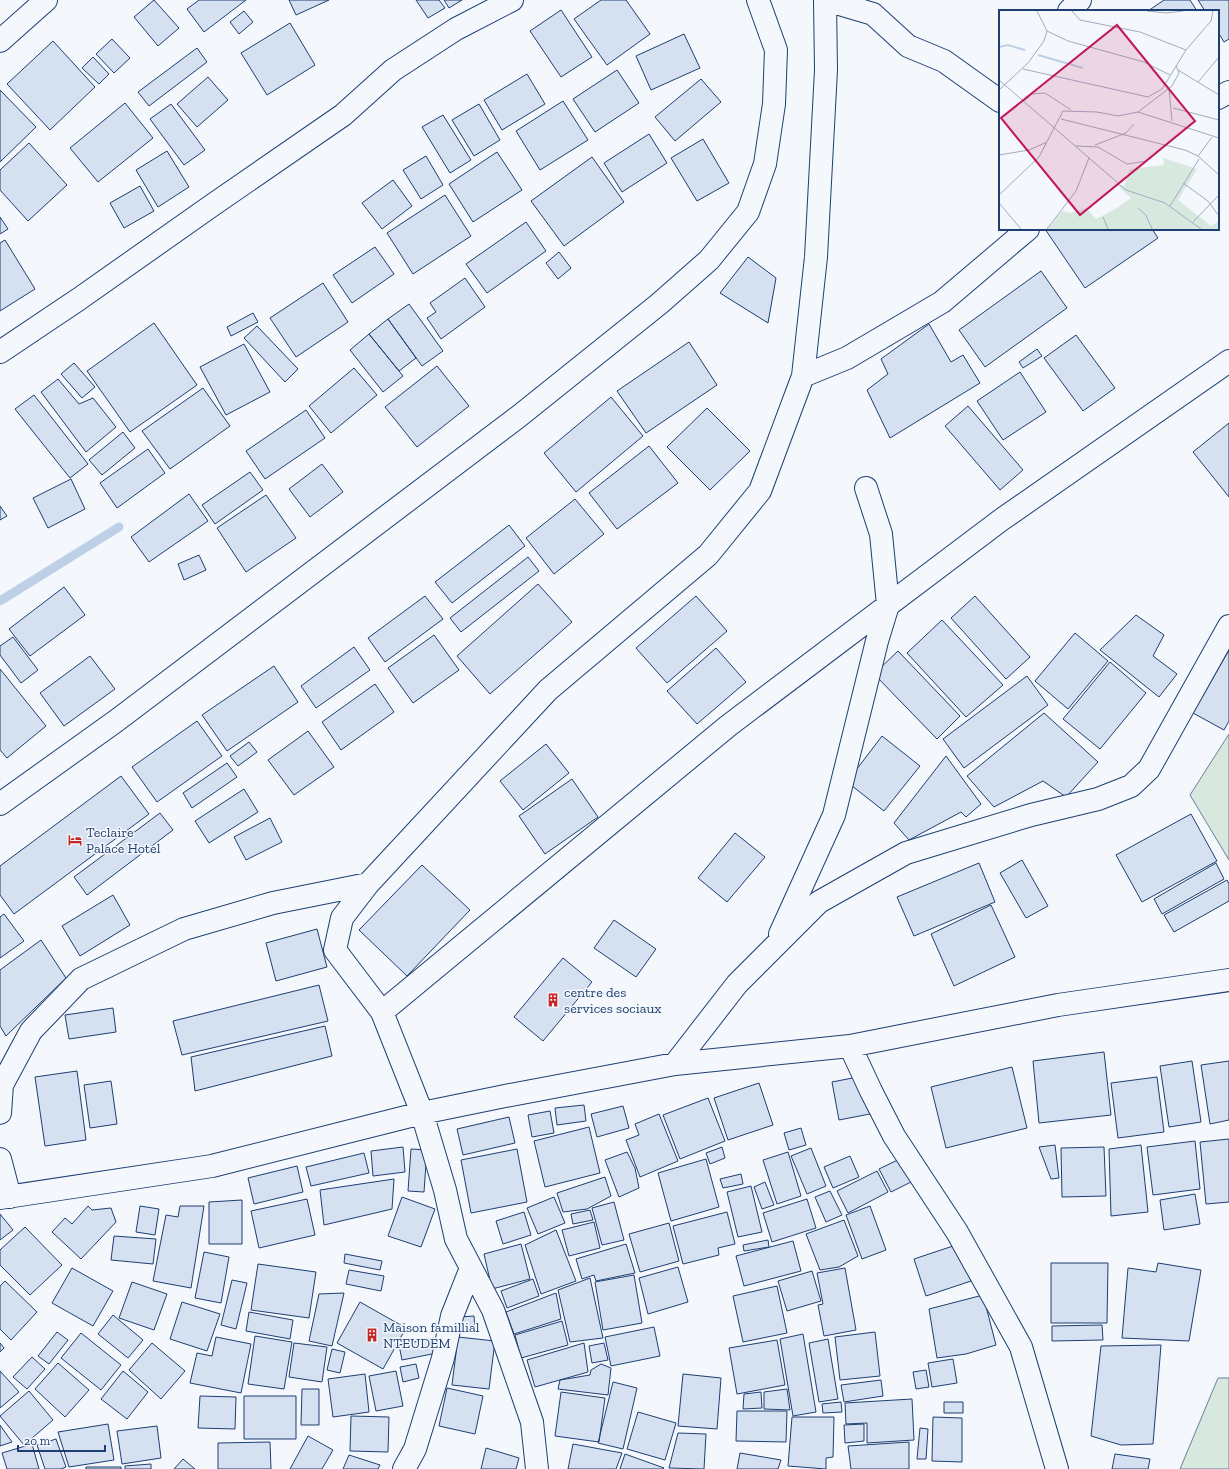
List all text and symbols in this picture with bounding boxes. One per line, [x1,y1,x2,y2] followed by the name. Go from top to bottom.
[999,10,1219,230] inset map
[86,824,161,857] place label: Teclaire Palace Hotel
[67,832,83,848] hotel icon: Teclaire Palace Hotel
[564,984,662,1017] place label: centre des services sociaux
[545,992,561,1008] building icon: centre des services sociaux
[383,1319,480,1352] place label: Maison famillial NTEUDEM
[364,1327,380,1343] building icon: Maison famillial NTEUDEM
[18,1427,105,1453] scale bar
[24,1434,51,1448] text: 20 m

